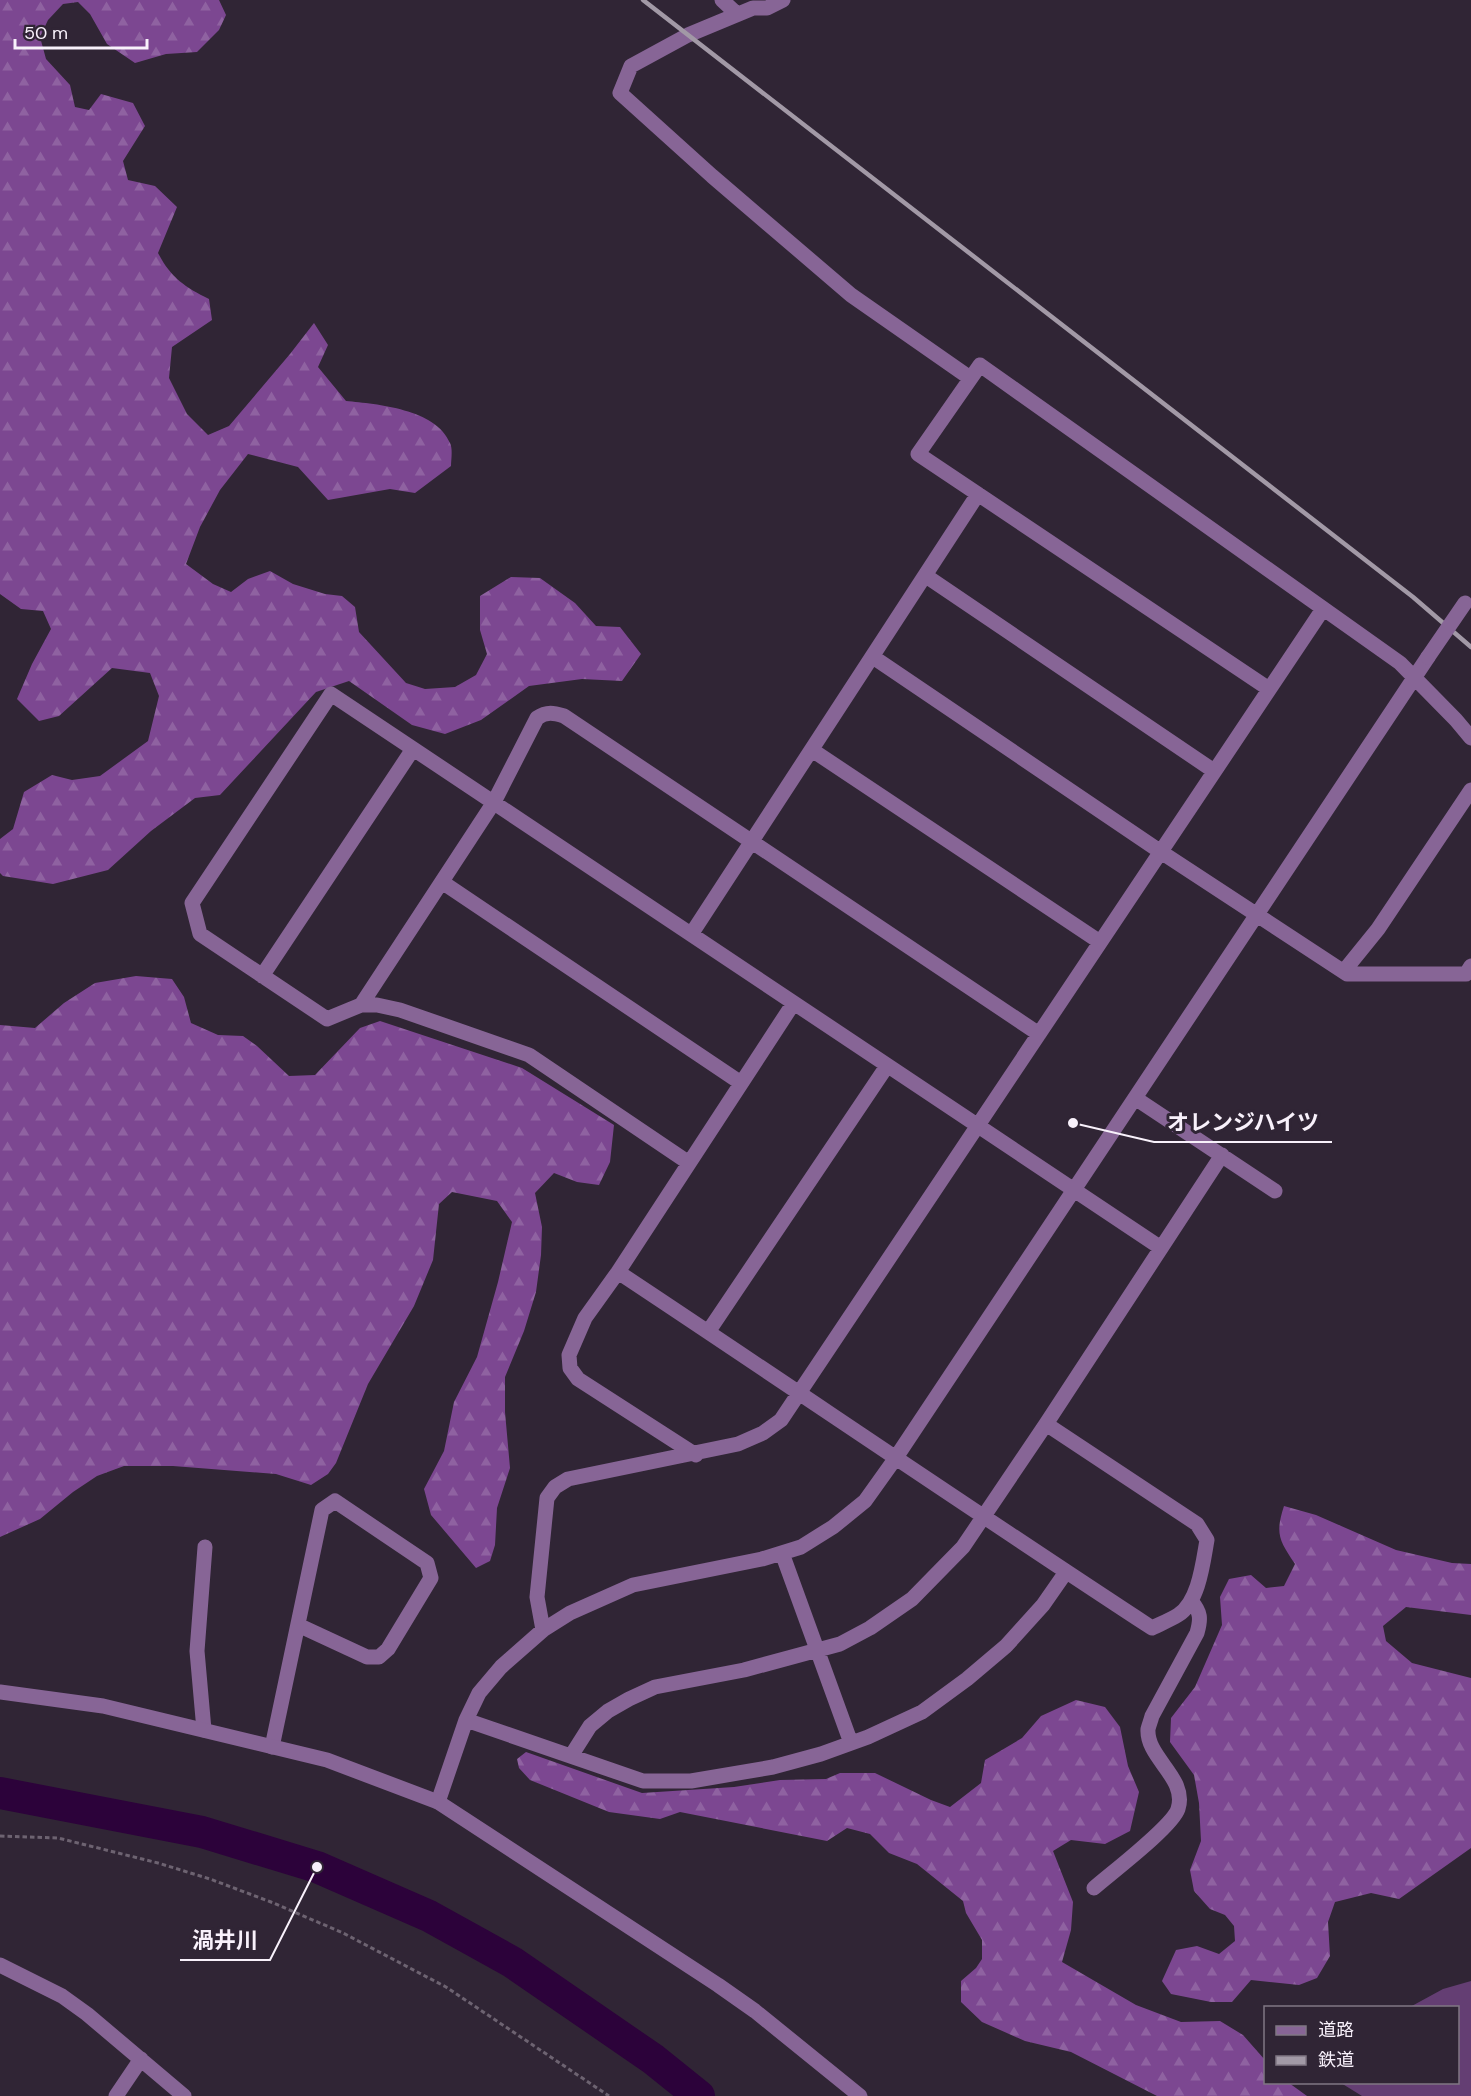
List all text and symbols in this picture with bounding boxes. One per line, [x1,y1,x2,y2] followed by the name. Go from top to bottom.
[15,12,147,50] scale bar
[24,21,68,45] text: 50 m
[1154,1102,1332,1142] callout: オレンジハイツ
[1167,1108,1319,1137] text: オレンジハイツ
[180,1920,270,1960] callout: 渦井川
[192,1926,258,1955] text: 渦井川
[1264,2006,1459,2084] legend
[1318,2018,1354,2042] text: 道路
[1318,2048,1354,2072] text: 鉄道

